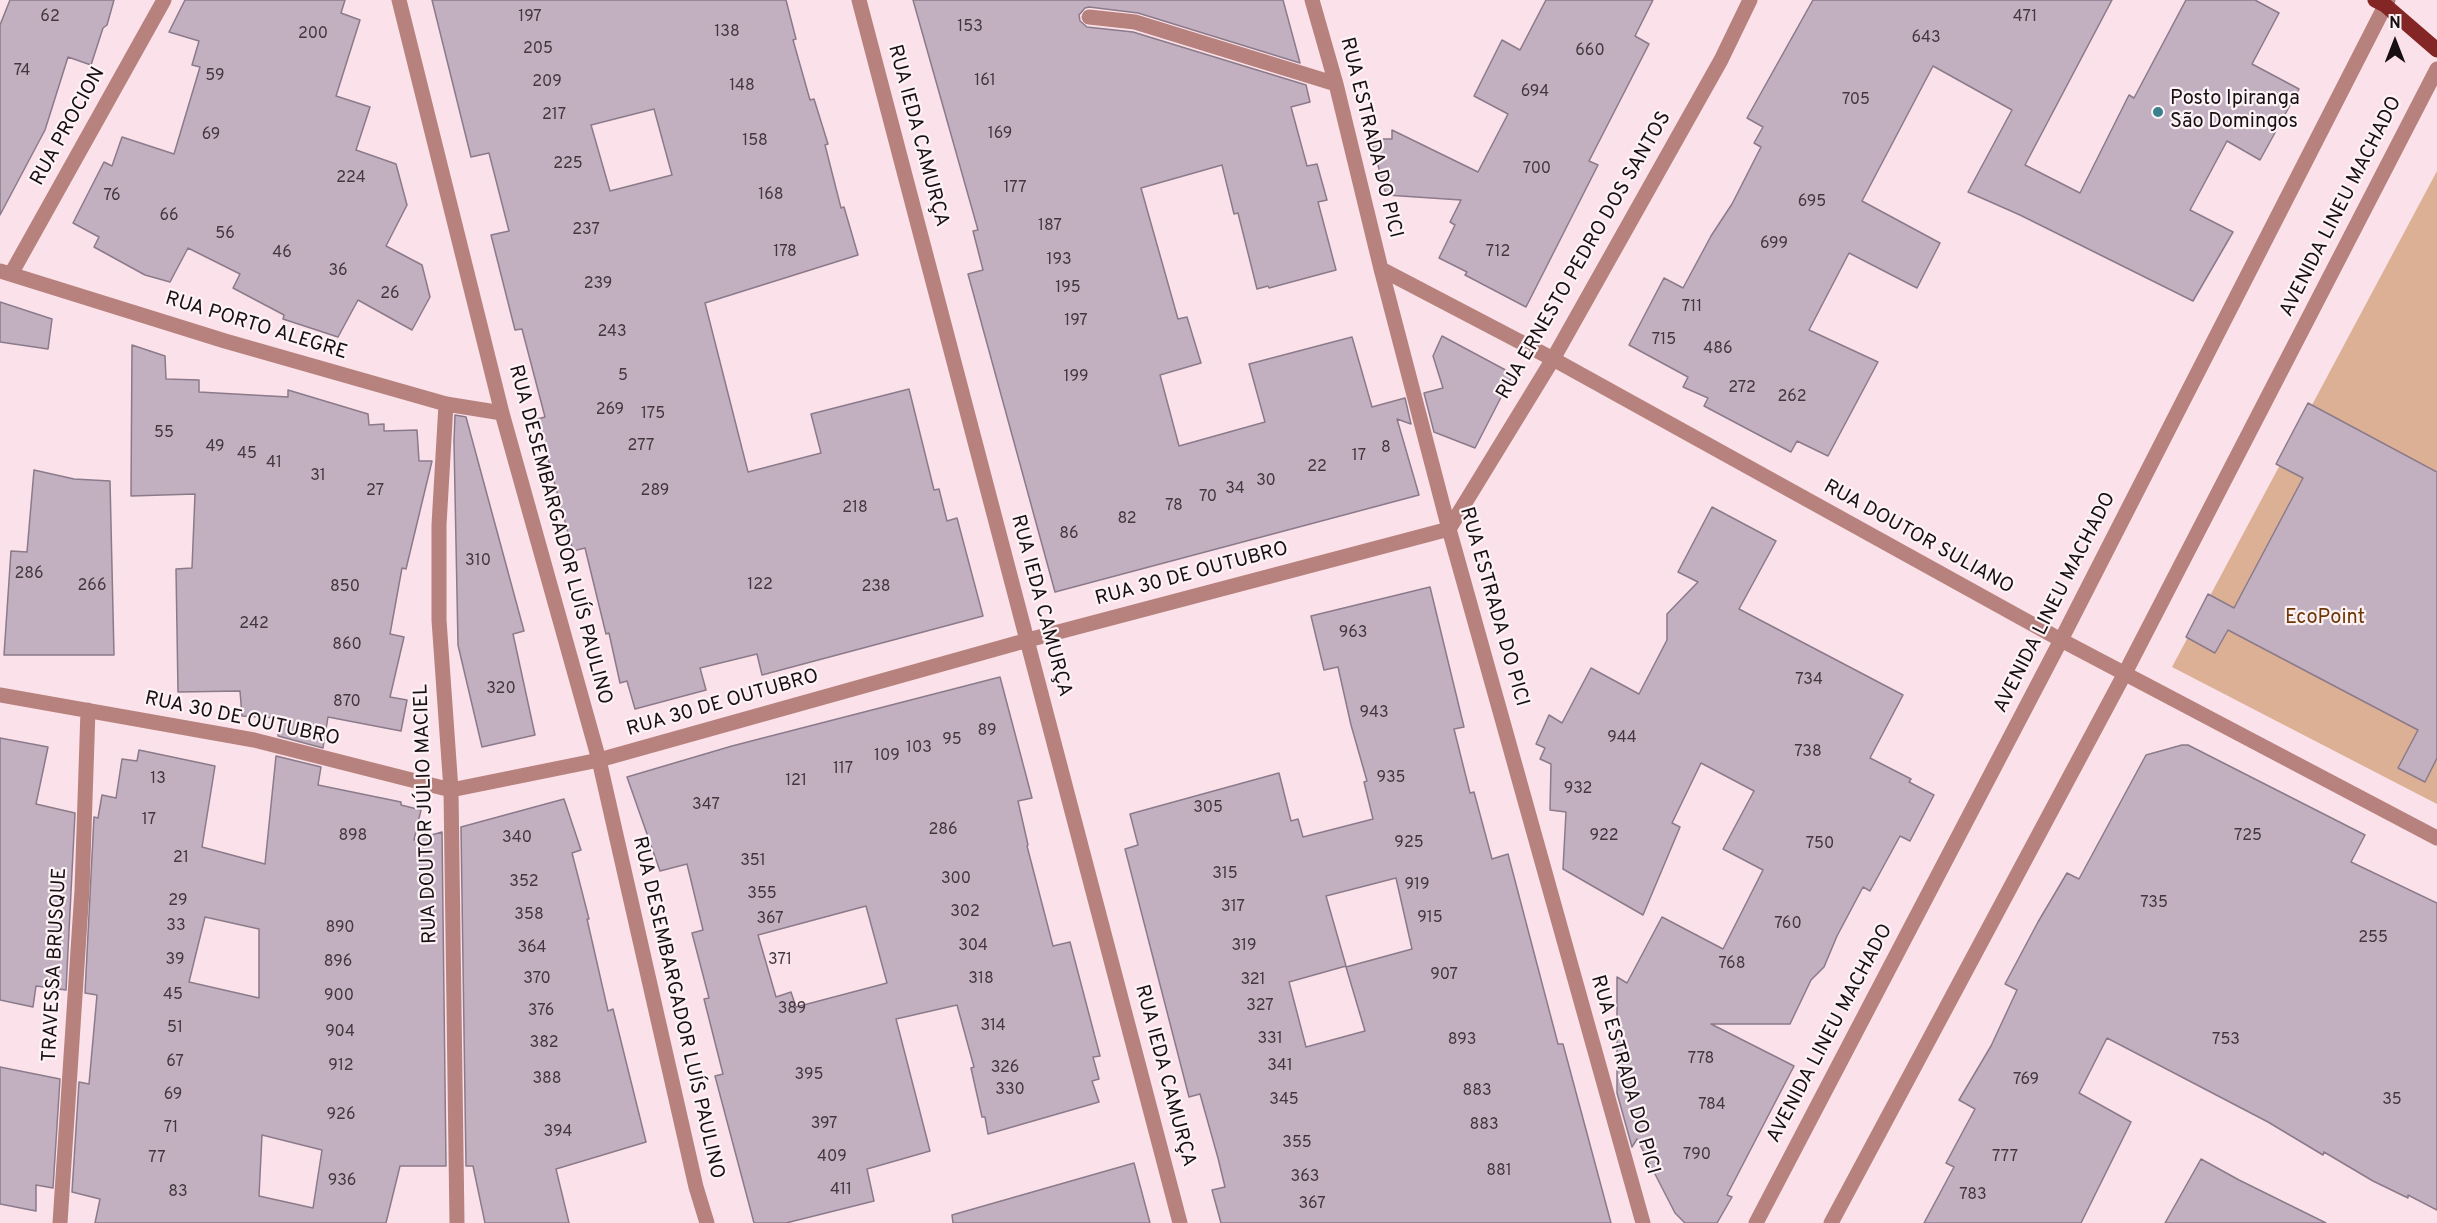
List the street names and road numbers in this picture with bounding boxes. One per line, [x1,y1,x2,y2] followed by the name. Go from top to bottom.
[1333,35,1407,241] street label: RUA ESTRADA DO PICI
[881,42,953,230] street label: RUA IEDA CAMURÇA
[27,64,111,190] street label: RUA PROCION
[2276,93,2408,321] street label: AVENIDA LINEU MACHADO
[1492,108,1678,404] street label: RUA ERNESTO PEDRO DOS SANTOS
[162,288,350,366] street label: RUA PORTO ALEGRE
[502,363,616,707] street label: RUA DESEMBARGADOR LUÍS PAULINO
[1819,476,2017,600] street label: RUA DOUTOR SULIANO
[1990,489,2122,717] street label: AVENIDA LINEU MACHADO
[1453,505,1533,709] street label: RUA ESTRADA DO PICI
[1004,512,1076,700] street label: RUA IEDA CAMURÇA
[1093,538,1291,612] street label: RUA 30 DE OUTUBRO
[624,665,822,743] street label: RUA 30 DE OUTUBRO
[410,684,444,944] street label: RUA DOUTOR JÚLIO MACIEL
[142,688,342,752] street label: RUA 30 DE OUTUBRO
[626,834,728,1182] street label: RUA DESEMBARGADOR LUÍS PAULINO
[39,867,73,1063] street label: TRAVESSA BRUSQUE
[1763,920,1899,1148] street label: AVENIDA LINEU MACHADO
[1584,973,1664,1177] street label: RUA ESTRADA DO PICI
[1128,982,1200,1170] street label: RUA IEDA CAMURÇA

